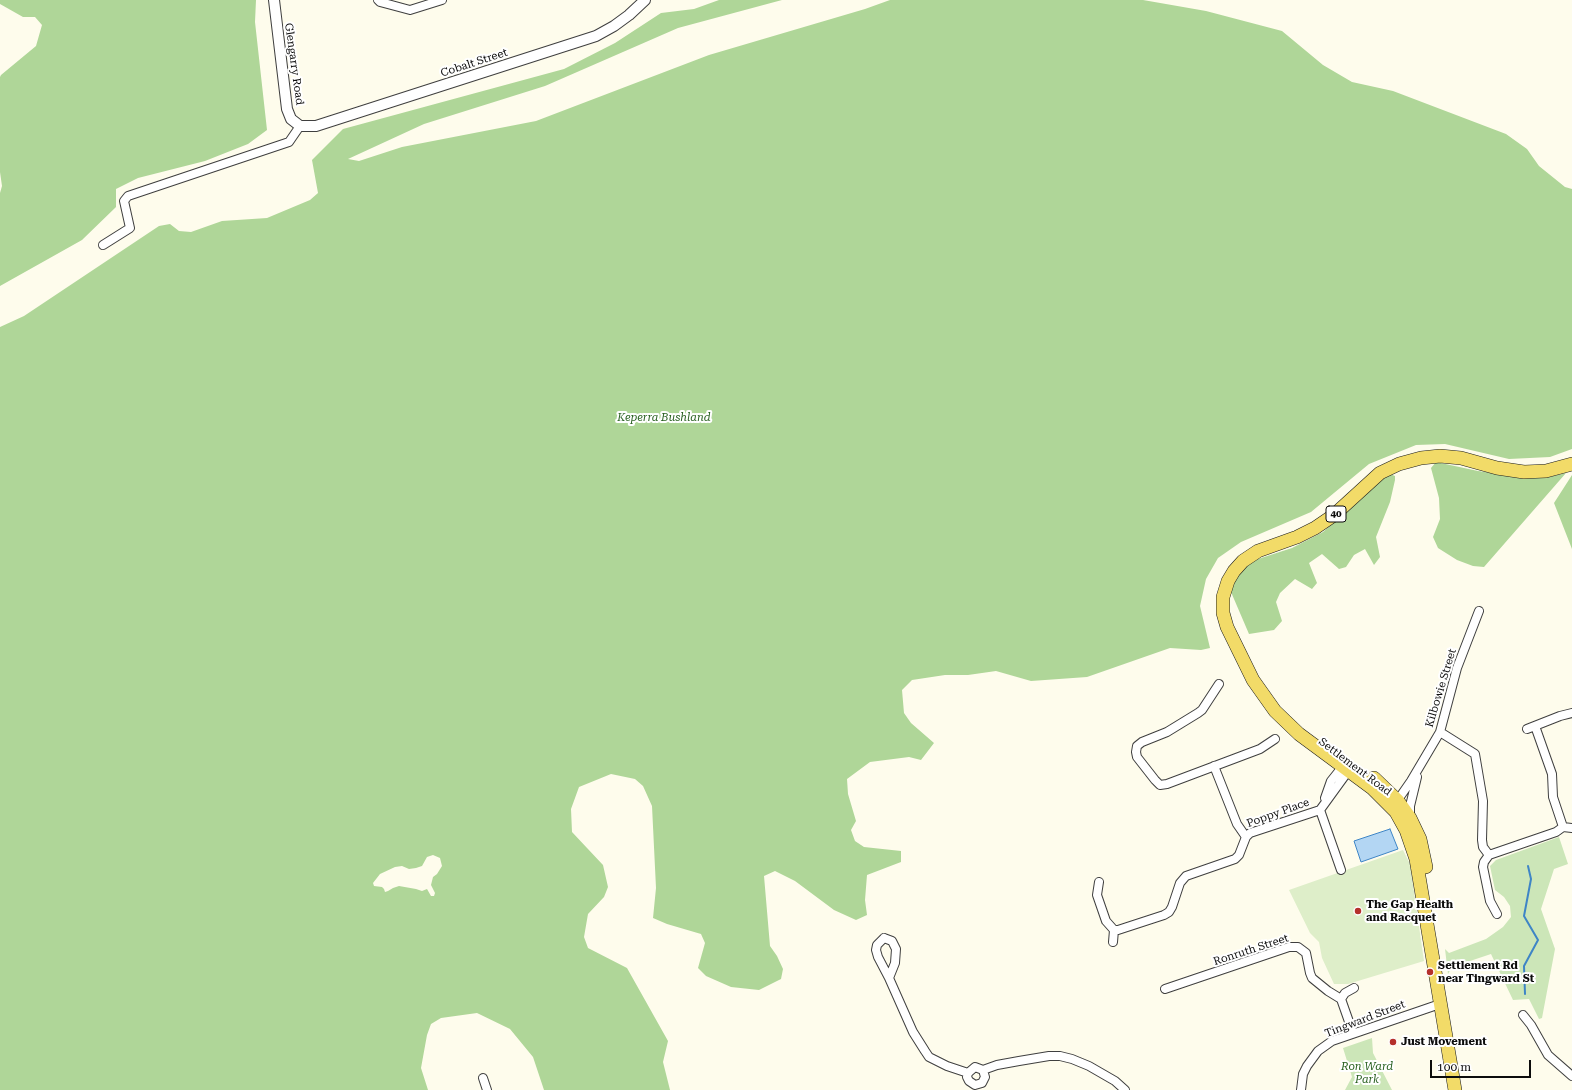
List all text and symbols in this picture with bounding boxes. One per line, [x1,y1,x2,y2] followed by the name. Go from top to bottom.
[282,22,306,106] street label: Glengarry Road
[439,46,509,80] street label: Cobalt Street
[617,411,711,425] park label: Keperra Bushland
[1326,506,1346,522] road number: 40
[1423,647,1459,729] street label: Kilbowie Street
[1316,735,1394,799] street label: Settlement Road
[1245,796,1311,830] street label: Poppy Place
[1366,898,1453,924] place label: The Gap Health and Racquet
[1353,906,1363,916] marker: The Gap Health and Racquet
[1212,932,1290,968] street label: Ronruth Street
[1438,959,1534,985] place label: Settlement Rd near Tingward St
[1425,967,1435,977] marker: Settlement Rd near Tingward St
[1323,998,1407,1040] street label: Tingward Street
[1401,1035,1487,1049] place label: Just Movement
[1388,1037,1398,1047] marker: Just Movement
[1432,1052,1533,1078] scale bar
[1341,1060,1393,1086] park label: Ron Ward Park
[1437,1060,1471,1074] text: 100 m

